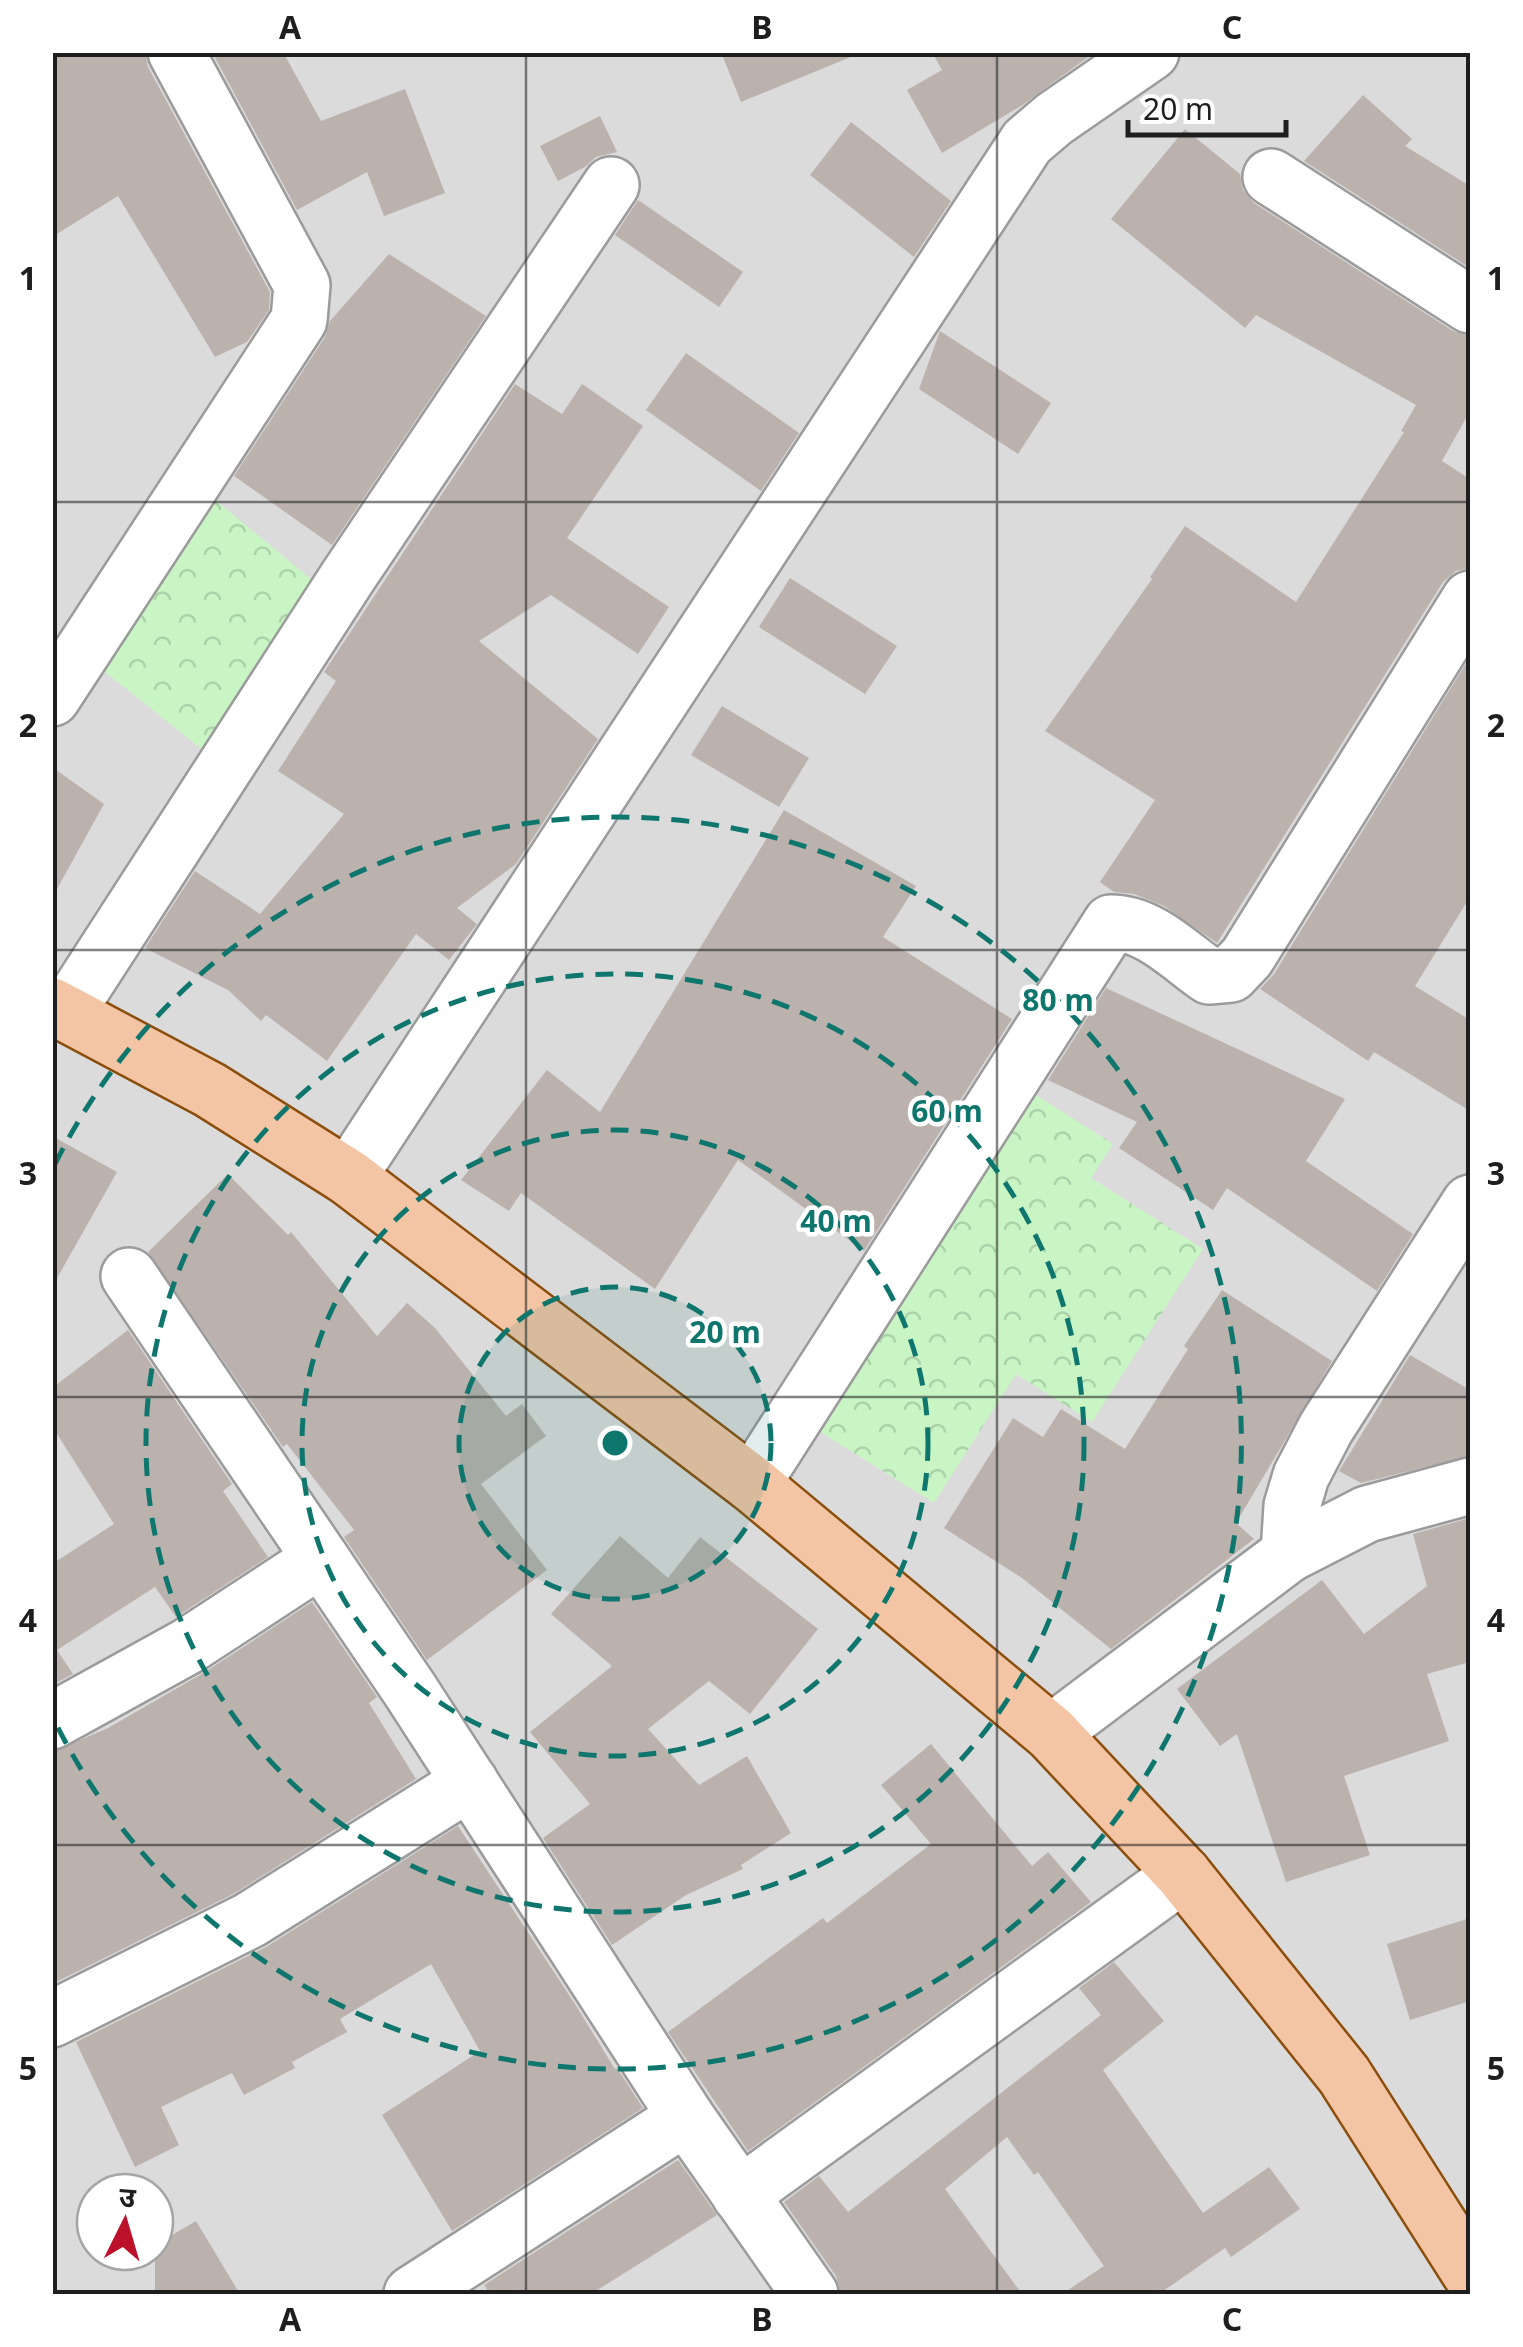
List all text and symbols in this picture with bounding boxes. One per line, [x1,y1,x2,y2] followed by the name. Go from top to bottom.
[279,5,302,48] text: A
[751,5,773,48] text: B
[1222,5,1242,48] text: C
[1128,75,1286,137] scale bar
[1143,88,1213,129] text: 20 m
[19,256,37,299] text: 1
[1487,256,1505,299] text: 1
[19,703,37,746] text: 2
[1487,703,1505,746] text: 2
[1022,979,1094,1020] text: 80 m
[911,1090,983,1131] text: 60 m
[19,1151,37,1194] text: 3
[1487,1151,1505,1194] text: 3
[800,1200,872,1241] text: 40 m
[689,1311,761,1352] text: 20 m
[597,1425,633,1461] centre of rings
[19,1598,37,1641] text: 4
[1487,1598,1505,1641] text: 4
[19,2046,37,2089] text: 5
[1487,2046,1505,2089] text: 5
[75,2172,175,2272] north arrow
[117,2176,138,2216] text: उ
[279,2297,302,2340] text: A
[751,2297,773,2340] text: B
[1222,2297,1242,2340] text: C

